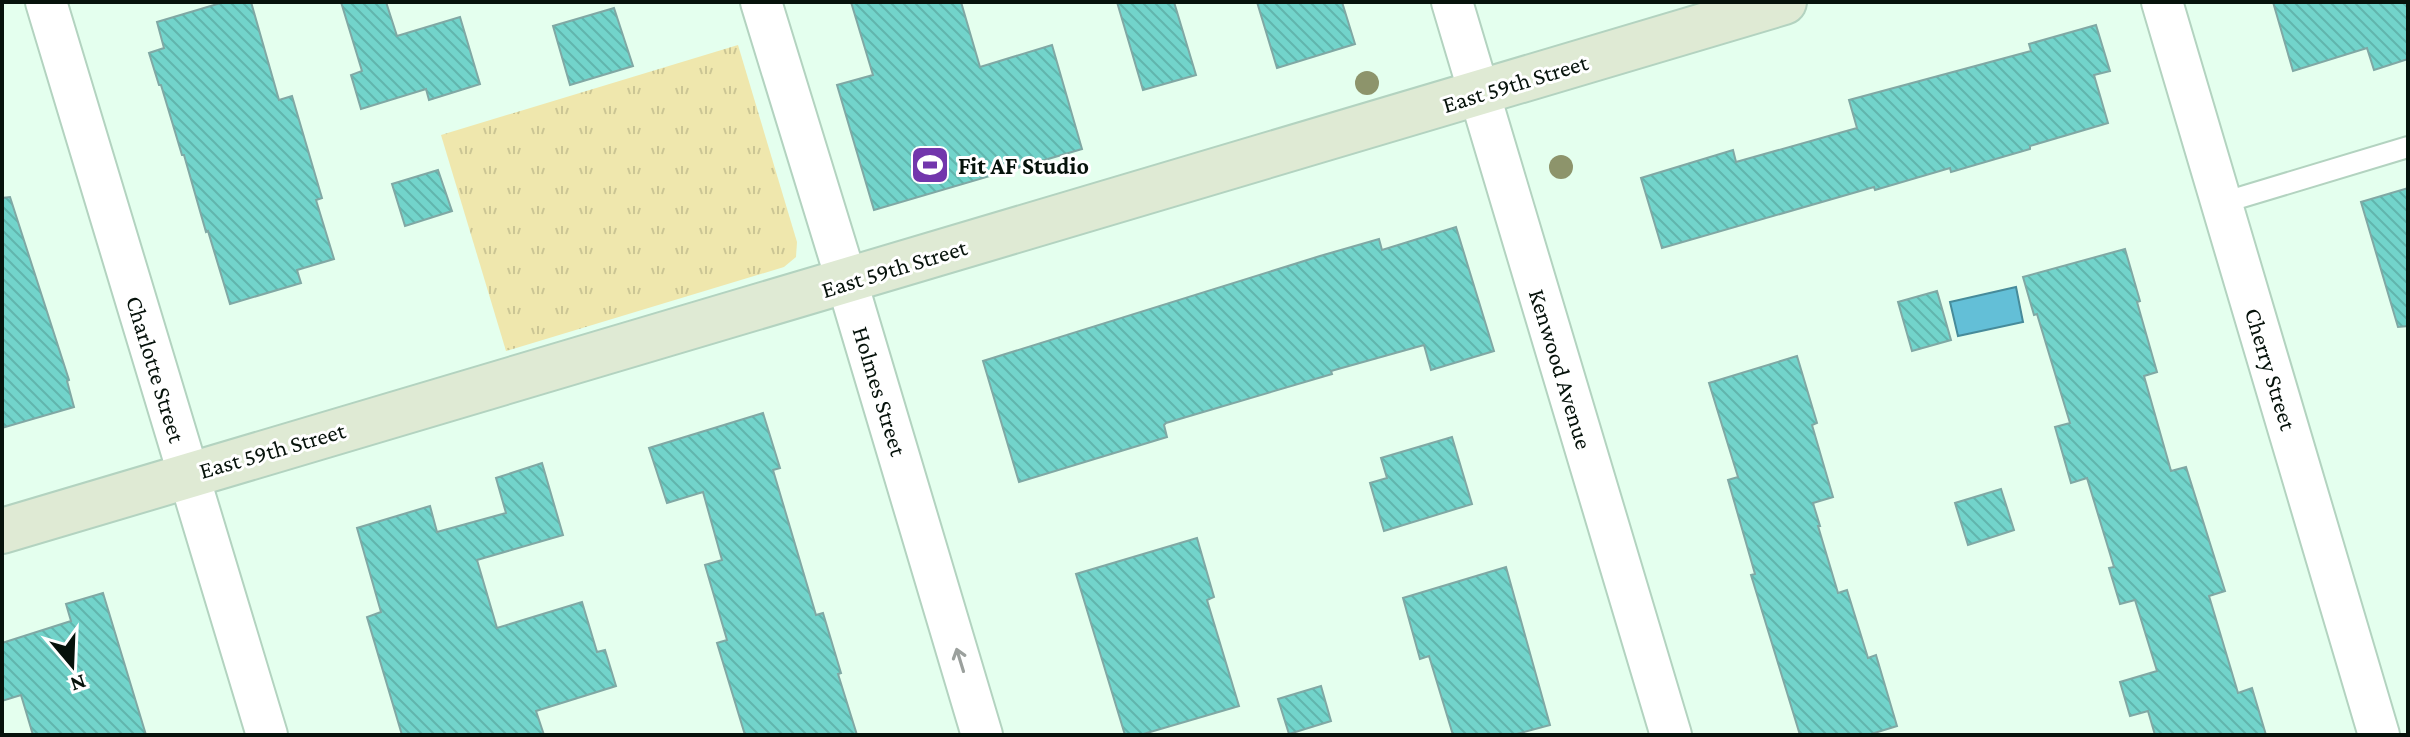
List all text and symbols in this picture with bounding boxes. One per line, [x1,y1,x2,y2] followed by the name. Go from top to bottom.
[1439,48,1592,118] street label: East 59th Street
[909,144,951,186] sports icon: Fit AF Studio
[958,152,1089,179] place label: Fit AF Studio
[818,233,971,303] street label: East 59th Street
[1524,286,1598,452] street label: Kenwood Avenue
[121,293,191,447] street label: Charlotte Street
[2240,305,2303,434] street label: Cherry Street
[848,323,913,460] street label: Holmes Street
[196,416,349,484] street label: East 59th Street
[32,625,112,705] north arrow
[951,648,966,674] one-way arrow
[67,669,90,698] text: N

